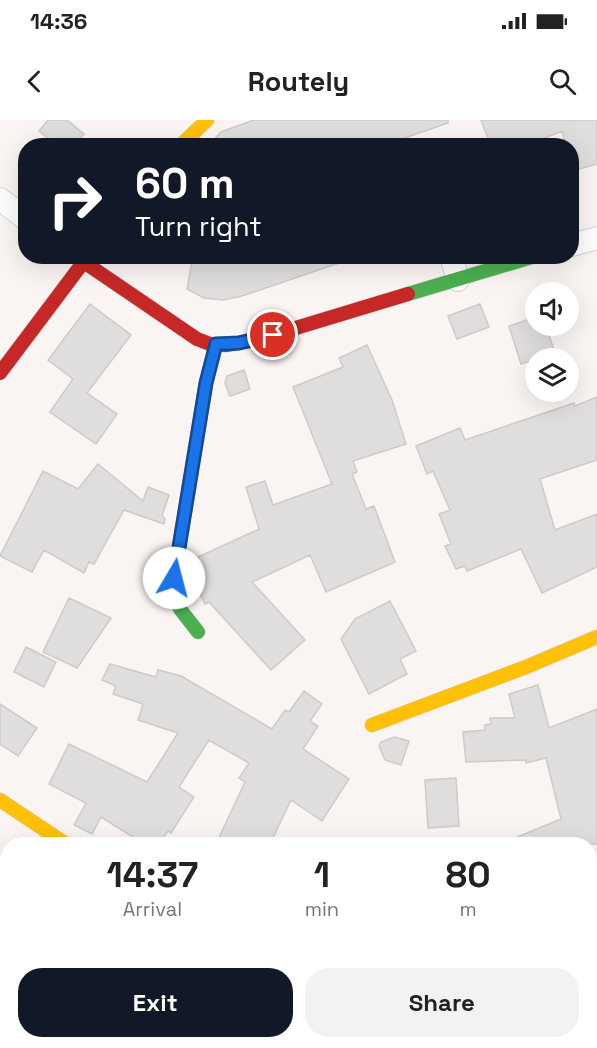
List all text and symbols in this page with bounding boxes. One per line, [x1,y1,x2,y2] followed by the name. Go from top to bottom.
[30,7,87,35] text: 14:36
[248,64,349,99] text: Routely
[18,65,51,98] icon: back
[546,65,579,98] icon: search
[135,157,235,210] text: 60 m
[36,162,114,240] icon: right
[135,209,262,244] text: Turn right
[525,282,579,402] map controls
[525,282,579,336] button: sound
[247,309,298,360] pin
[256,318,289,351] icon: arrive
[525,348,579,402] button: layers
[142,546,206,610] position arrow
[106,852,198,898] text: 14:37
[314,852,330,898] text: 1
[446,852,491,898] text: 80
[123,896,182,922] text: Arrival
[305,896,339,922] text: min
[459,896,477,922] text: m
[18,968,293,1037] button: Exit
[305,968,579,1037] button: Share

